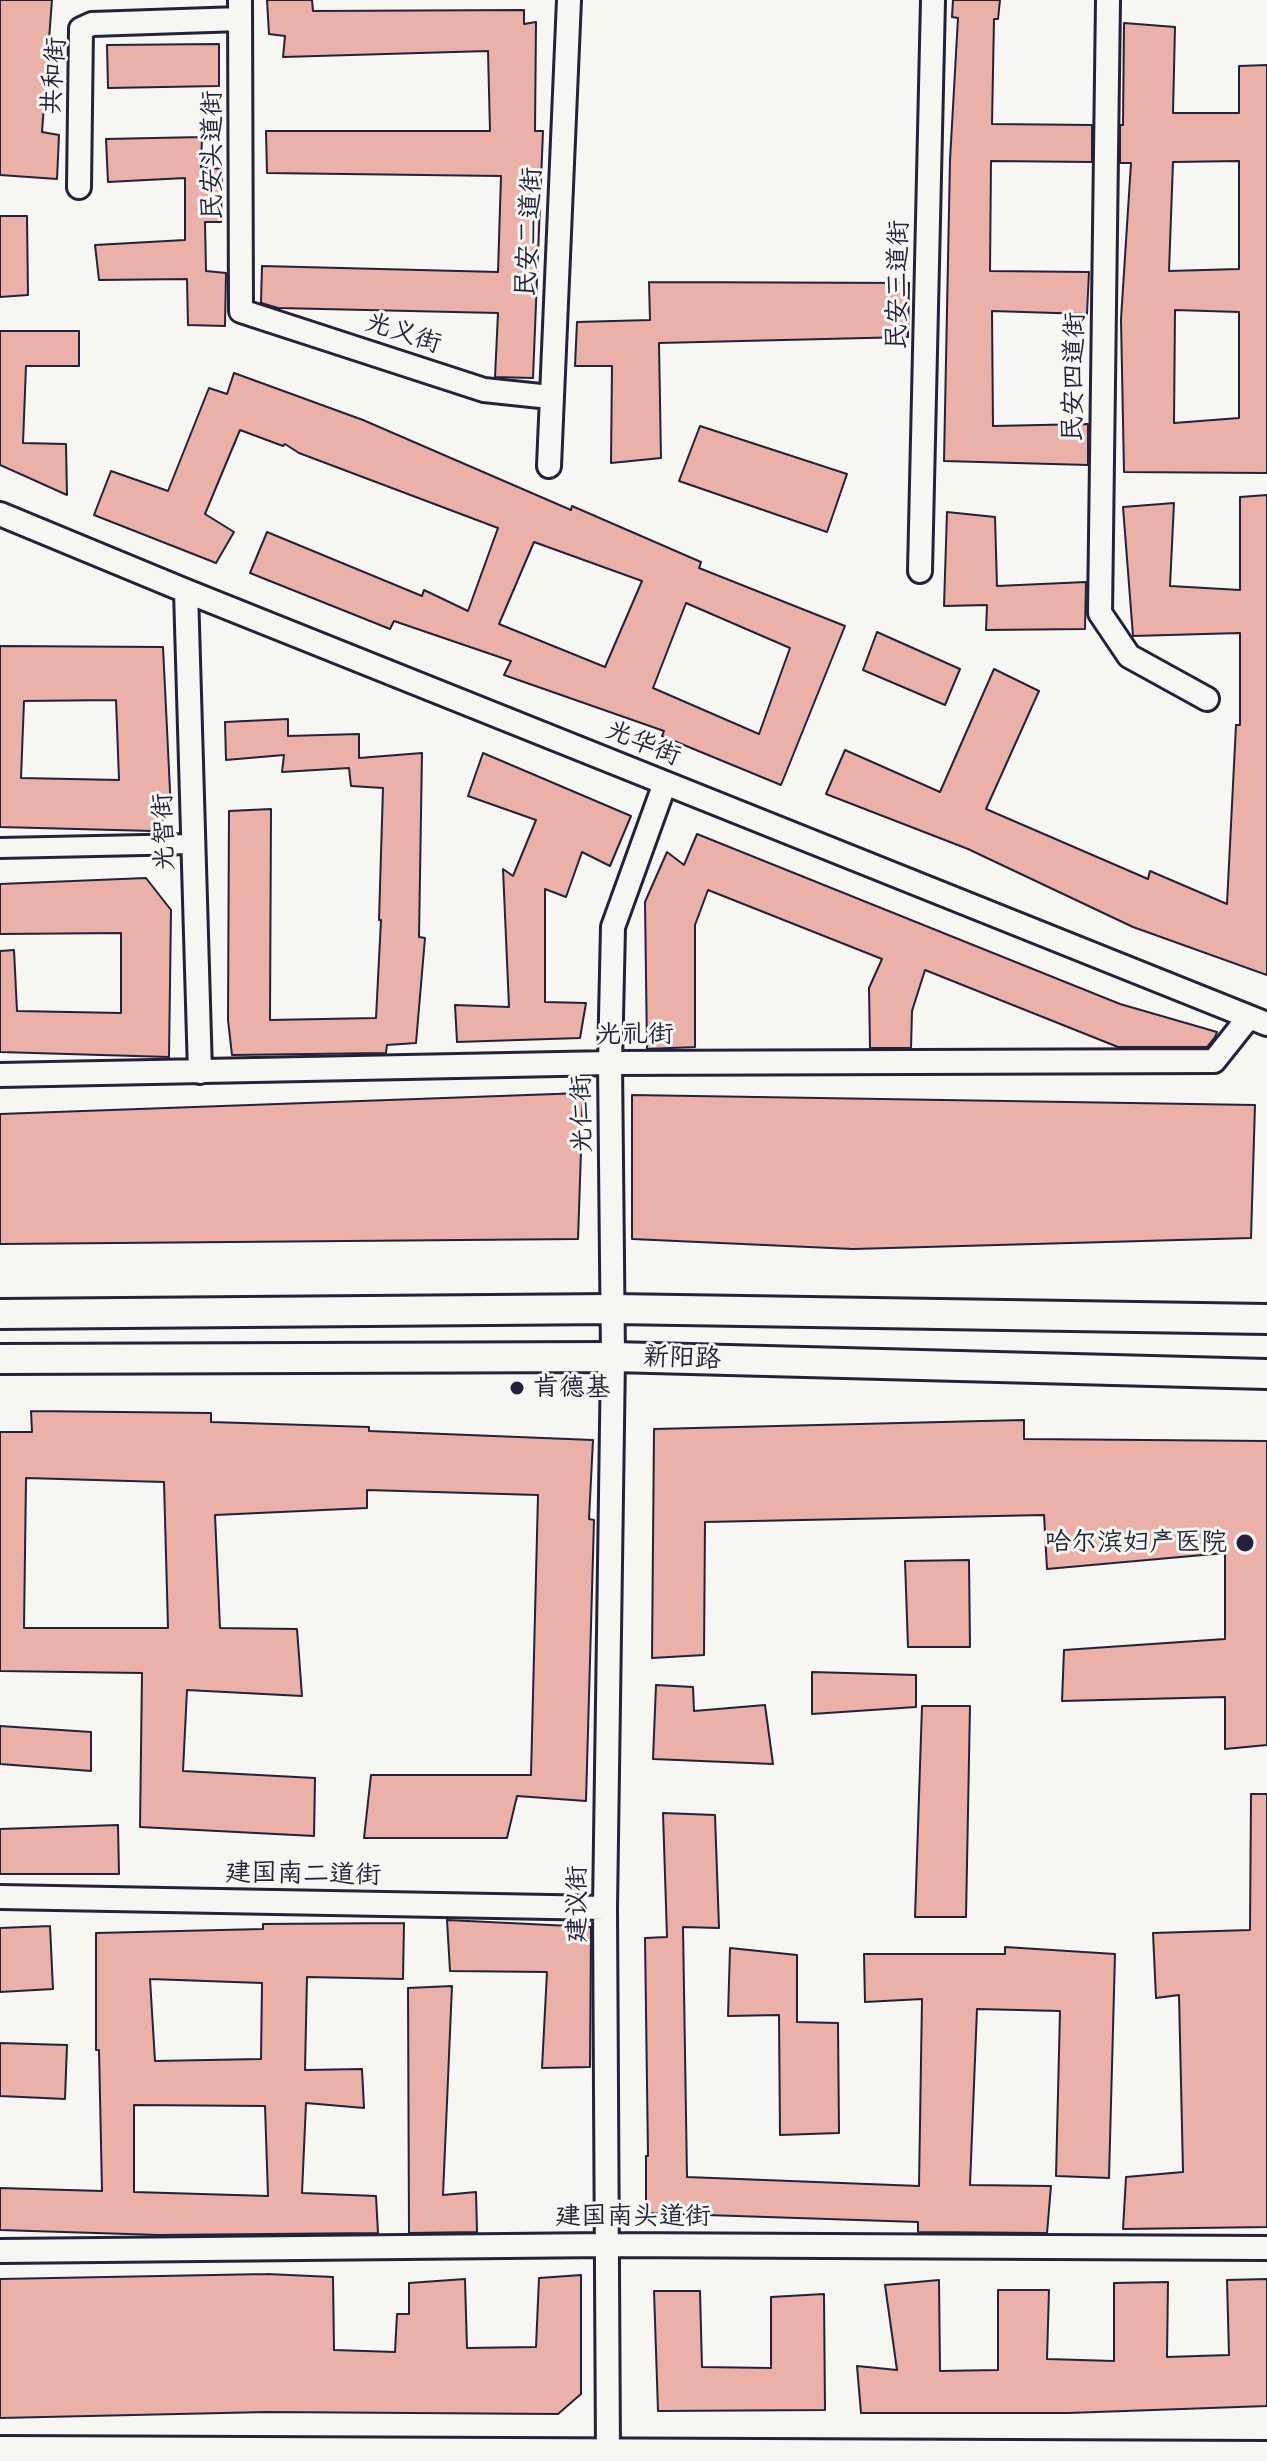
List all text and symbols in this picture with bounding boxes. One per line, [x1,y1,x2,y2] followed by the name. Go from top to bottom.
[37,36,73,116] street label: 共和街
[197,90,229,220] street label: 民安头道街
[511,166,549,298] street label: 民安二道街
[882,220,916,350] street label: 民安三道街
[361,307,445,361] street label: 光义街
[1058,312,1092,442] street label: 民安四道街
[601,715,685,773] street label: 光华街
[148,792,182,872] street label: 光智街
[596,1019,674,1051] street label: 光礼街
[567,1075,599,1153] street label: 光仁街
[642,1342,722,1376] street label: 新阳路
[533,1372,611,1404] place label: 肯德基
[508,1379,526,1397] marker: 肯德基
[1045,1527,1227,1559] place label: 哈尔滨妇产医院
[1234,1532,1256,1554] marker: 哈尔滨妇产医院
[225,1858,381,1892] street label: 建国南二道街
[562,1865,594,1943] street label: 建议街
[555,2201,711,2233] street label: 建国南头道街

